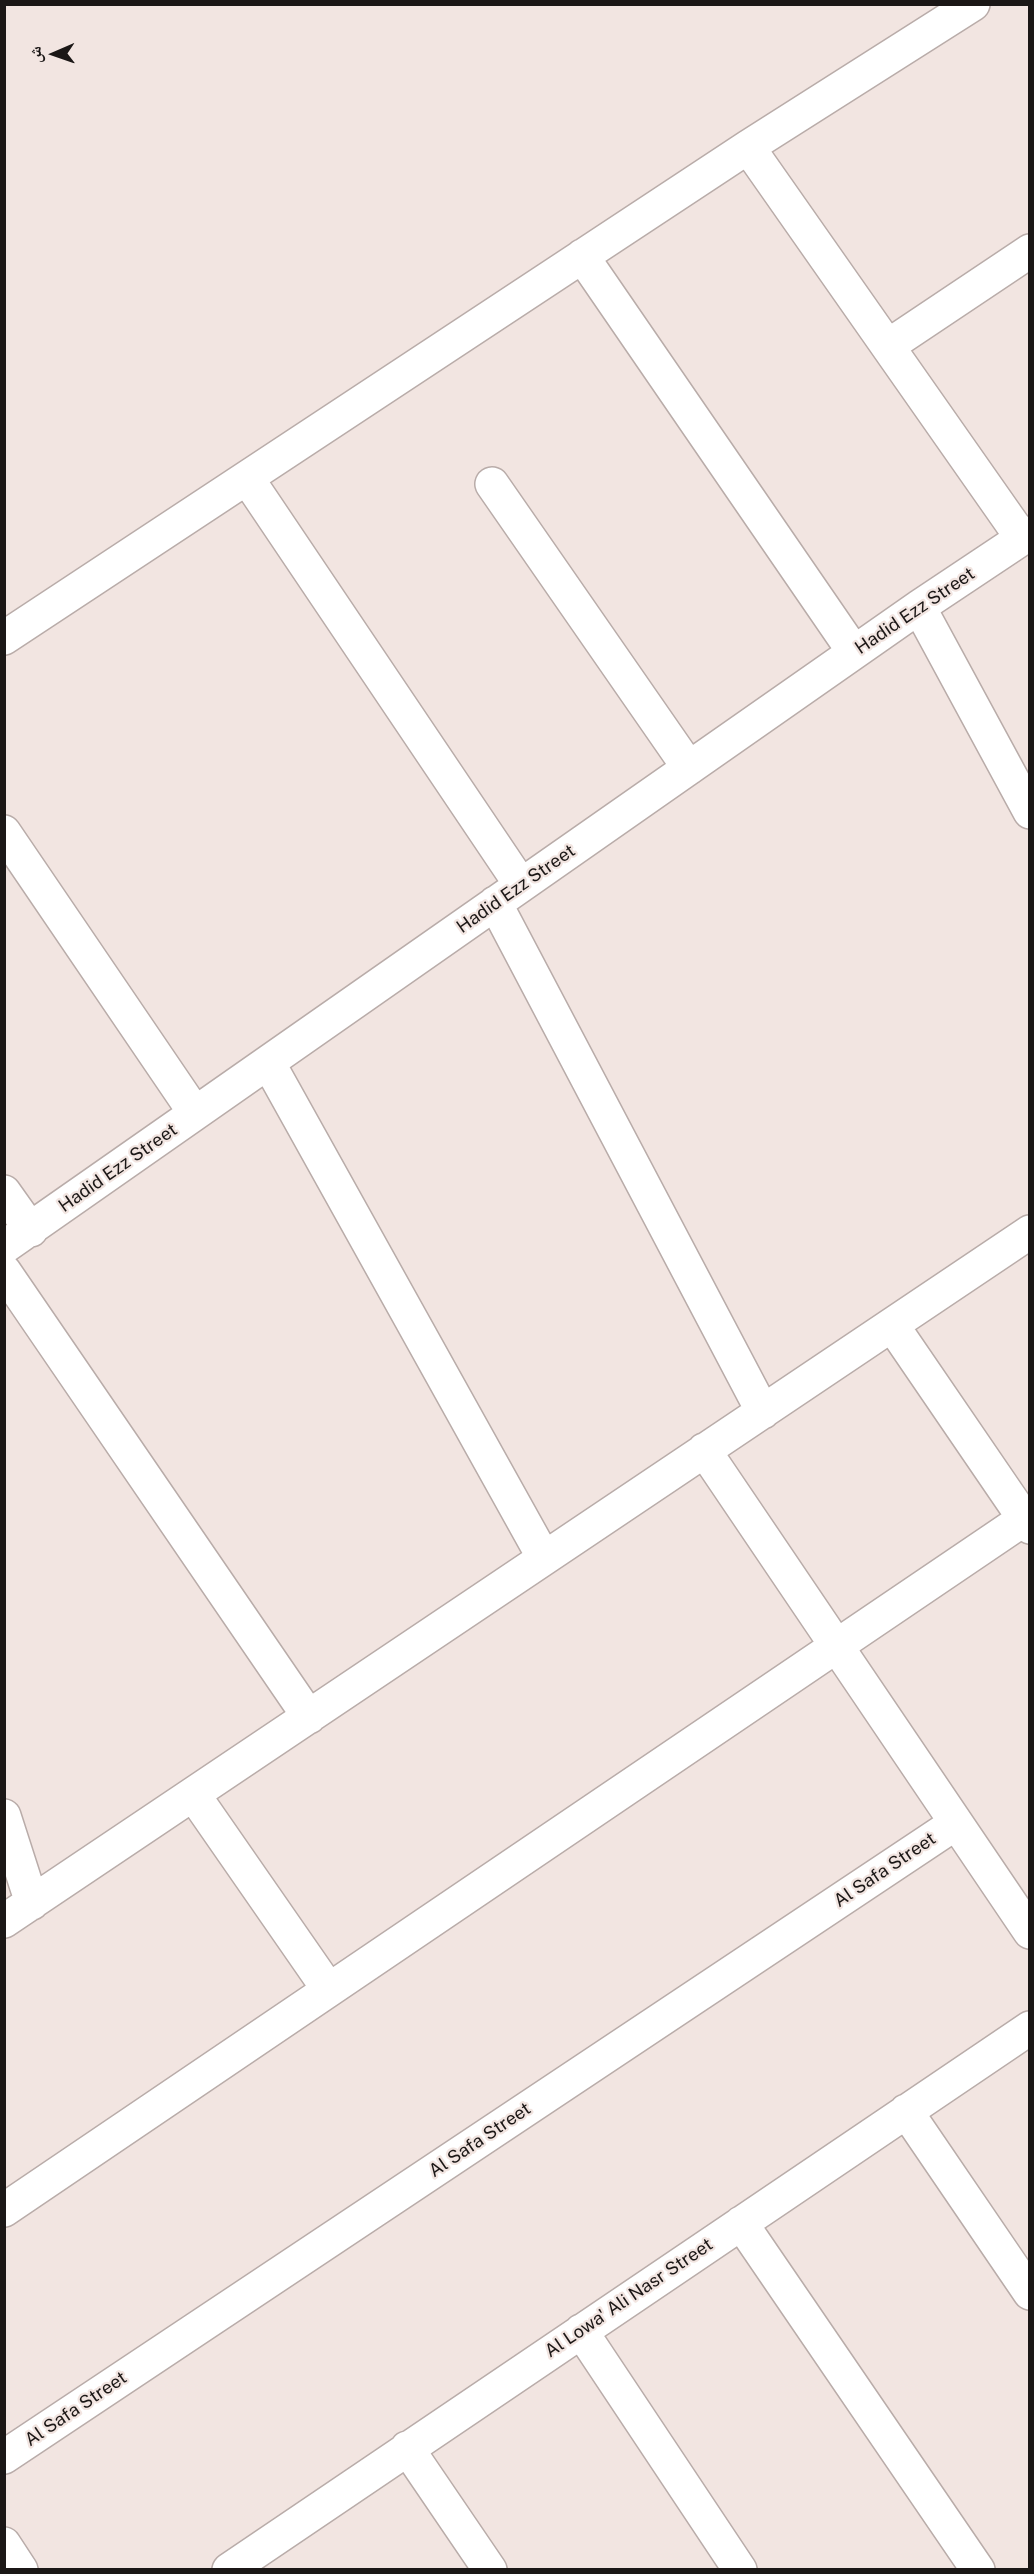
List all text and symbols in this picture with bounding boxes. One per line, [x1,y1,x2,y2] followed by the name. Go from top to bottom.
[24,24,84,84] north arrow
[26,46,45,63] text: ش
[851,563,979,659] street label: Hadid Ezz Street
[453,840,579,938] street label: Hadid Ezz Street
[55,1119,181,1217] street label: Hadid Ezz Street
[830,1828,940,1912] street label: Al Safa Street
[425,2098,535,2182] street label: Al Safa Street
[541,2234,717,2362] street label: Al Lowa' Ali Nasr Street
[21,2367,131,2451] street label: Al Safa Street

